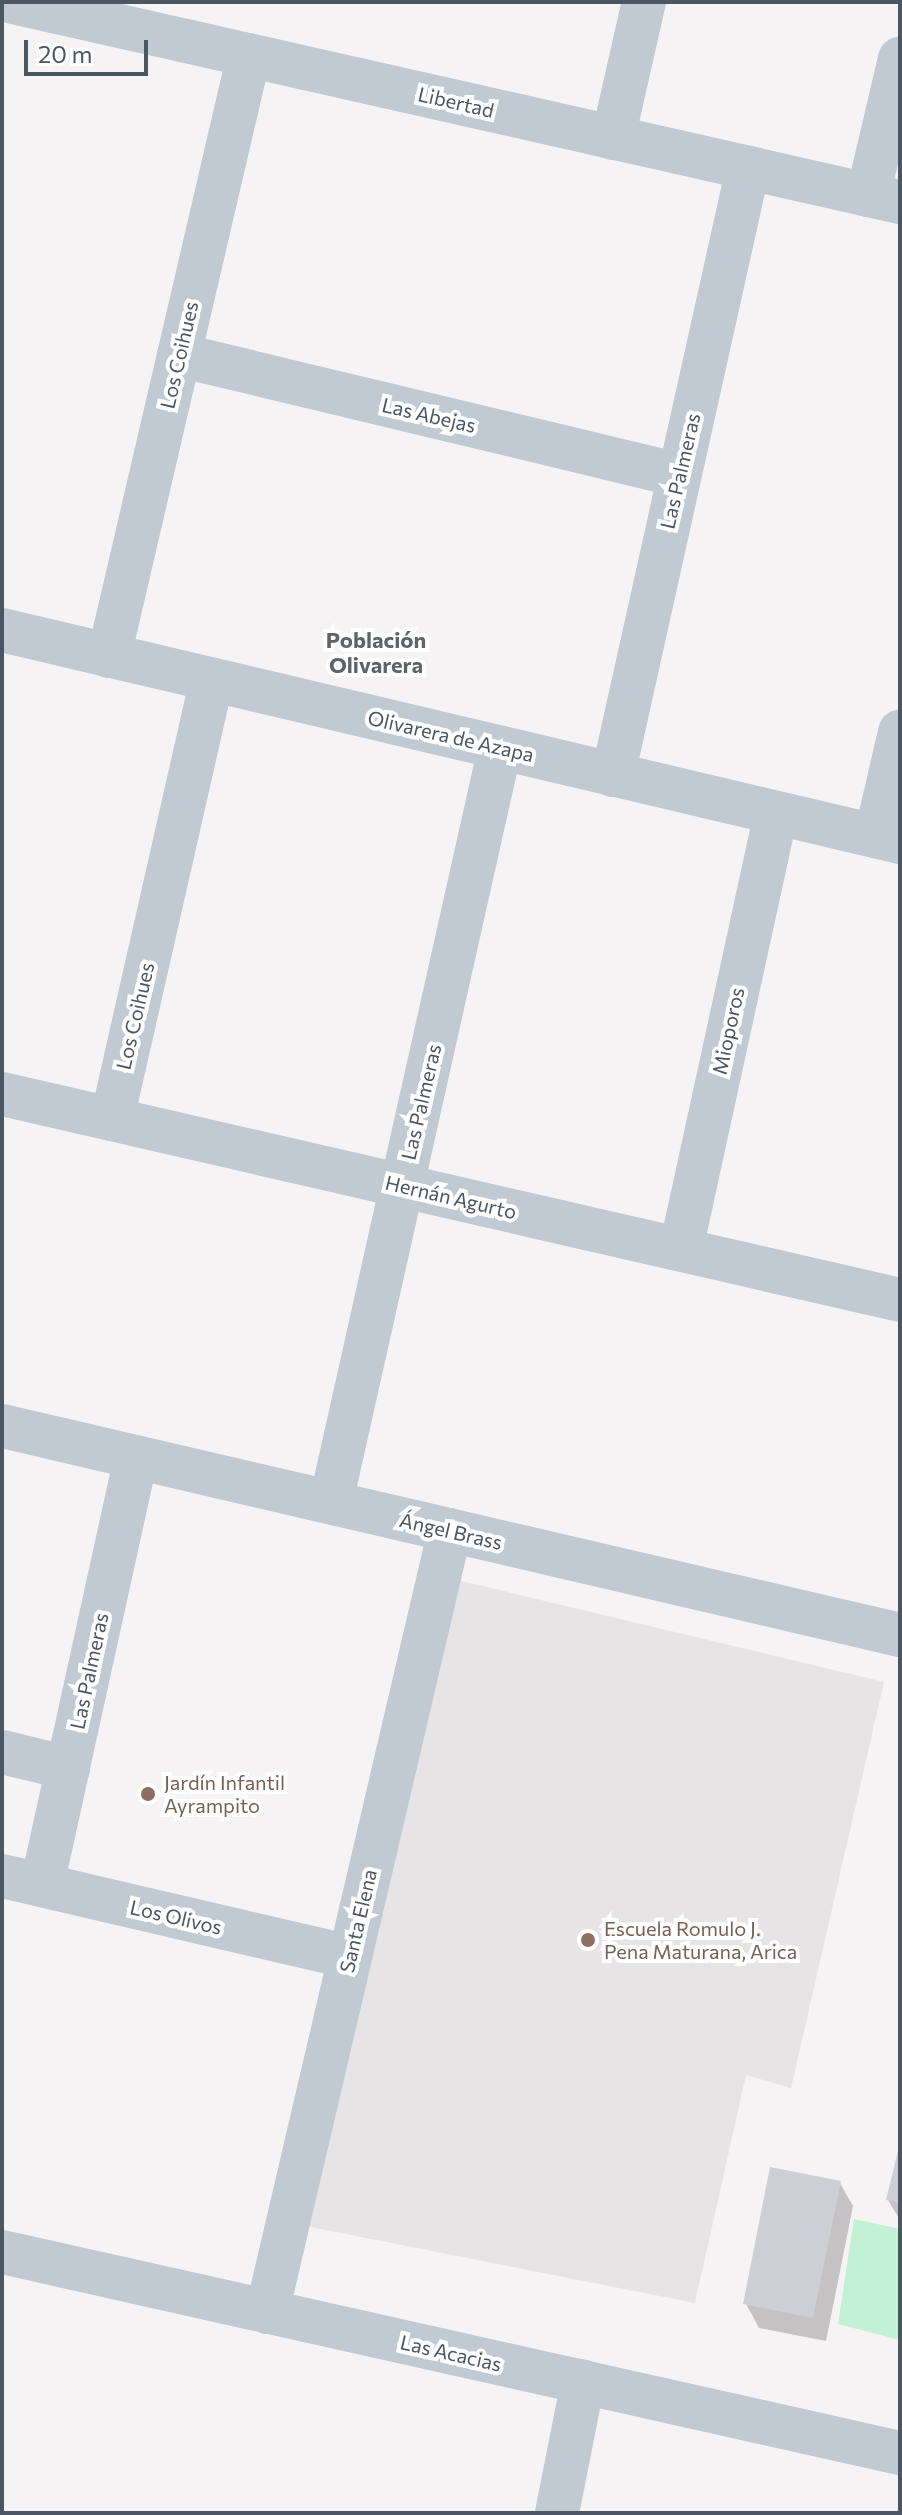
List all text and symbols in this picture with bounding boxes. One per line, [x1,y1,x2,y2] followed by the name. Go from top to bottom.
[28,24,152,74] scale bar
[38,39,92,68] text: 20 m
[416,82,496,122] street label: Libertad
[155,299,203,411] street label: Los Coihues
[380,393,478,437] street label: Las Abejas
[655,411,705,531] street label: Las Palmeras
[326,626,426,678] district label: Población Olivarera
[366,705,536,767] street label: Olivarera de Azapa
[111,960,159,1072] street label: Los Coihues
[707,985,749,1077] street label: Mioporos
[396,1042,446,1162] street label: Las Palmeras
[383,1170,519,1224] street label: Hernán Agurto
[397,1508,505,1554] street label: Ángel Brass
[65,1611,113,1731] street label: Las Palmeras
[164,1770,285,1817] place label: Jardín Infantil Ayrampito
[139,1785,157,1803] marker: Jardín Infantil Ayrampito
[334,1867,382,1975] street label: Santa Elena
[128,1895,224,1939] street label: Los Olivos
[604,1916,797,1963] place label: Escuela Romulo J. Pena Maturana, Arica
[579,1931,597,1949] marker: Escuela Romulo J. Pena Maturana, Arica
[398,2330,504,2376] street label: Las Acacias

